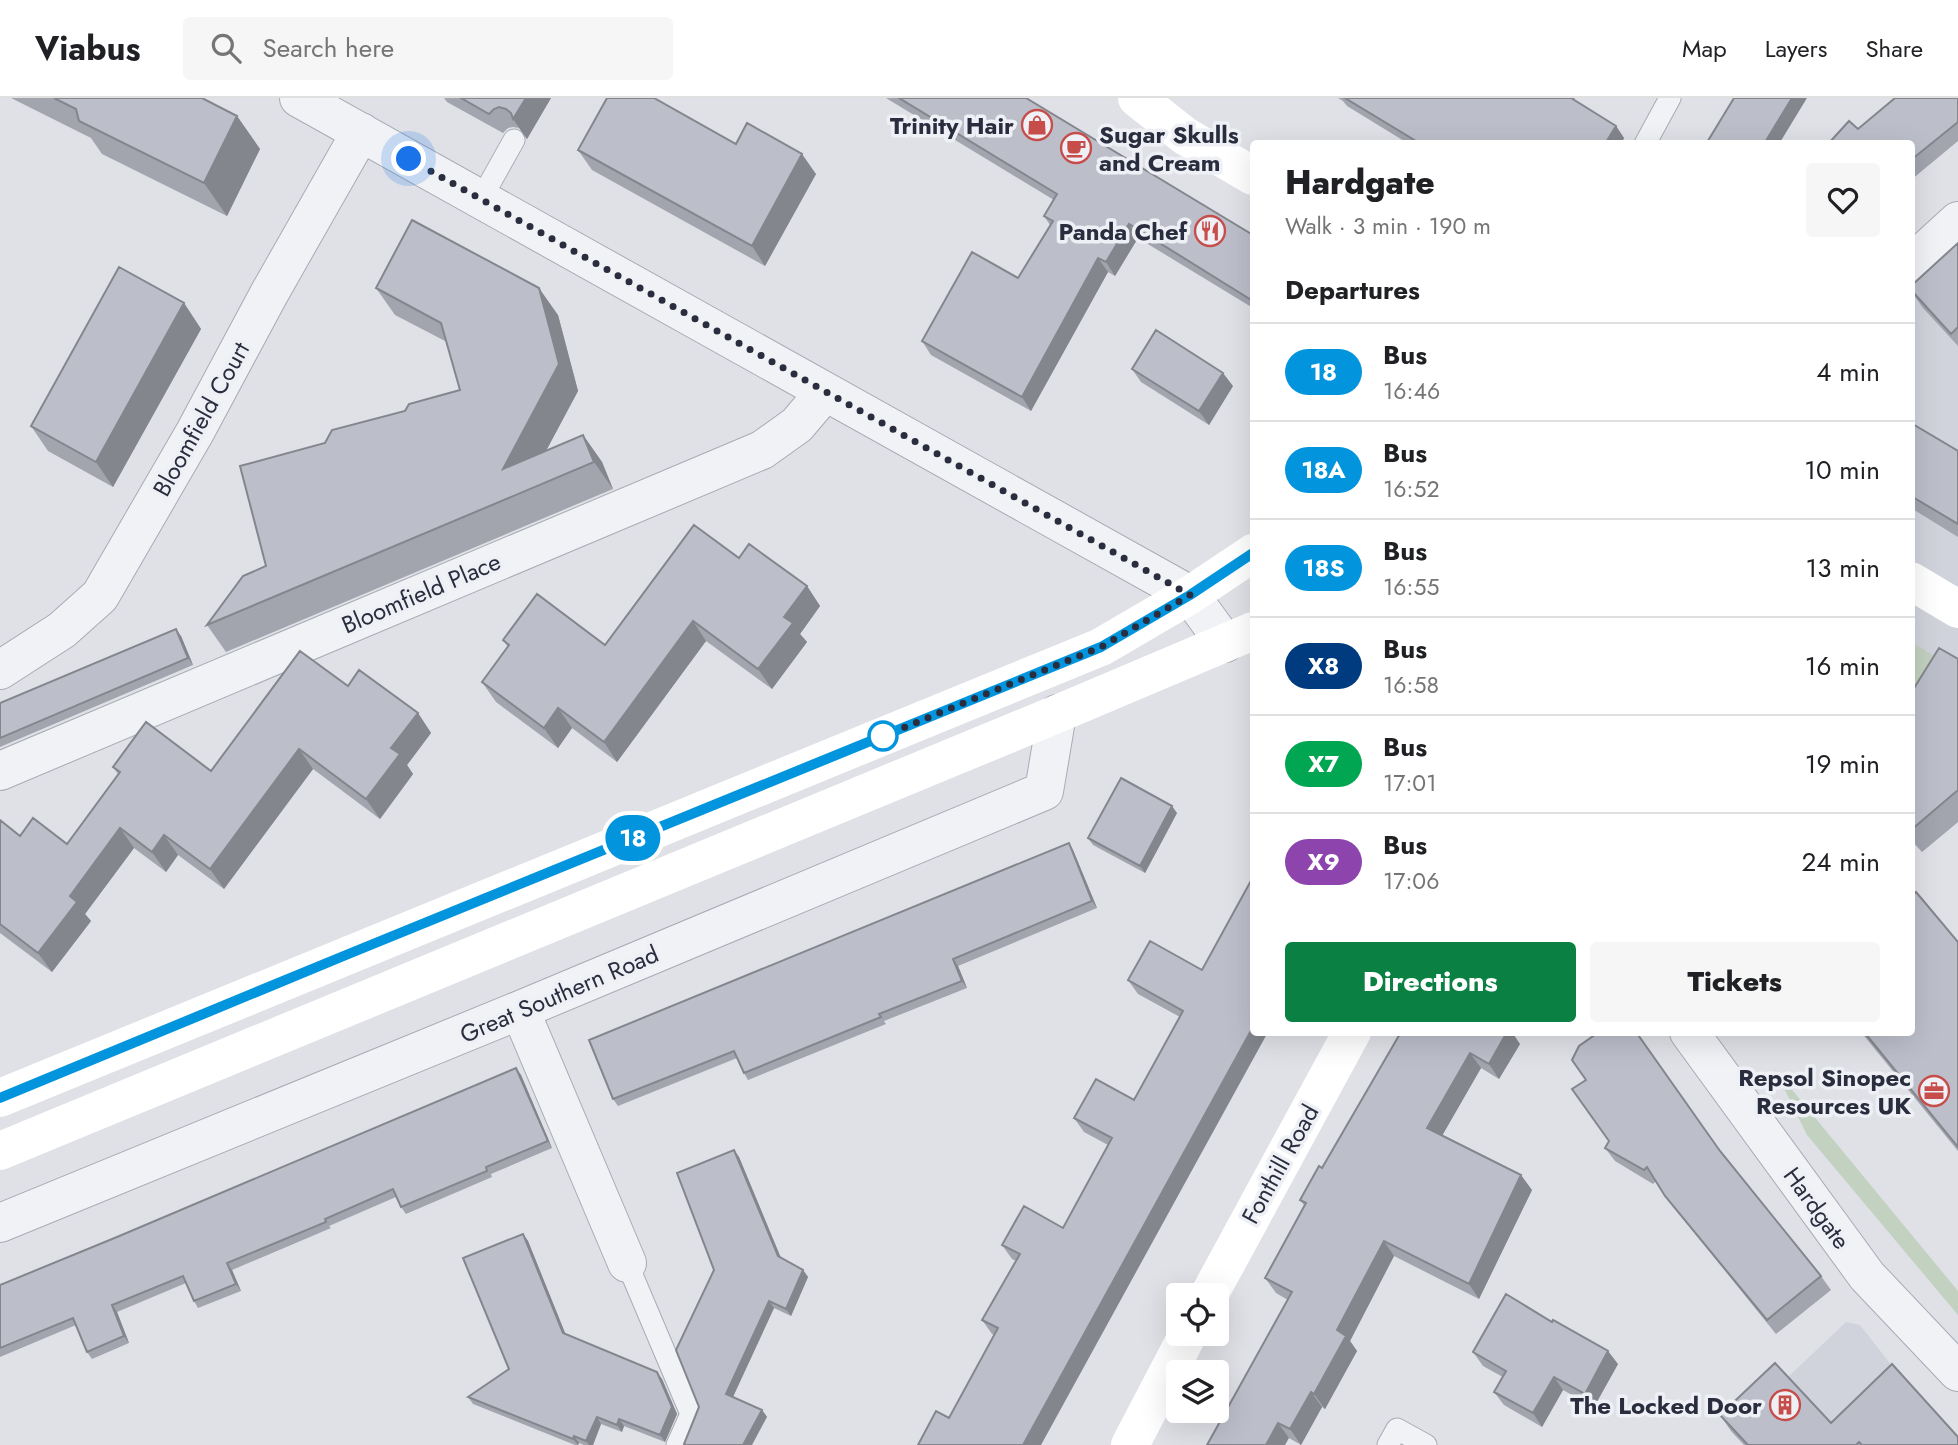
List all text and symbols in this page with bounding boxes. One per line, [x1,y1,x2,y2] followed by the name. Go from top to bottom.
[183,17,673,80] search box
[35,25,141,72] text: Viabus
[207,29,245,67] icon: search
[263,29,394,67] text: Search here
[1682,31,1727,66] text: Map
[1765,31,1827,66] text: Layers
[1865,31,1923,66] text: Share
[890,108,1014,143] place label: Trinity Hair
[1020,108,1054,142] shop icon: Trinity Hair
[1099,117,1239,180] place label: Sugar Skulls and Cream
[1059,131,1093,165] cafe icon: Sugar Skulls and Cream
[391,141,426,176] your location
[1285,159,1435,206] text: Hardgate
[1806,163,1880,237] button: heart
[1285,209,1491,243] text: Walk · 3 min · 190 m
[1059,214,1189,249] place label: Panda Chef
[1193,214,1227,248] restaurant icon: Panda Chef
[1285,271,1420,309] text: Departures
[144,335,258,503] street label: Bloomfield Court
[1383,336,1427,374] text: Bus
[1816,353,1880,391] text: 4 min
[1310,354,1337,389] text: 18
[1383,374,1440,408] text: 16:46
[1383,434,1427,472] text: Bus
[1804,451,1880,489] text: 10 min
[1301,452,1346,487] text: 18A
[1383,472,1440,506] text: 16:52
[1383,532,1427,570] text: Bus
[336,544,506,642] street label: Bloomfield Place
[1806,549,1880,587] text: 13 min
[1302,550,1345,585] text: 18S
[1383,570,1439,604] text: 16:55
[1383,630,1427,668] text: Bus
[1805,647,1880,685] text: 16 min
[1308,648,1339,683] text: X8
[1383,668,1439,702] text: 16:58
[868,721,898,751] unlabelled marker
[1383,728,1427,766] text: Bus
[1805,745,1880,783] text: 19 min
[1308,746,1339,781] text: X7
[1383,766,1436,800] text: 17:01
[602,815,664,861] line badge: 18
[619,820,647,855] text: 18
[1383,826,1427,864] text: Bus
[1802,843,1880,881] text: 24 min
[1307,844,1340,879] text: X9
[1383,864,1439,898] text: 17:06
[454,936,664,1052] street label: Great Southern Road
[1285,942,1576,1022] button: Directions
[1590,942,1880,1022] button: Tickets
[1738,1060,1911,1123] place label: Repsol Sinopec Resources UK
[1917,1074,1951,1108] office icon: Repsol Sinopec Resources UK
[1233,1098,1327,1230] street label: Fonthill Road
[1775,1160,1859,1256] street label: Hardgate
[1166,1283,1229,1423] map controls
[1166,1283,1229,1346] button: locate
[1166,1360,1229,1423] button: layers
[1570,1388,1762,1423] place label: The Locked Door
[1768,1388,1802,1422] building icon: The Locked Door

